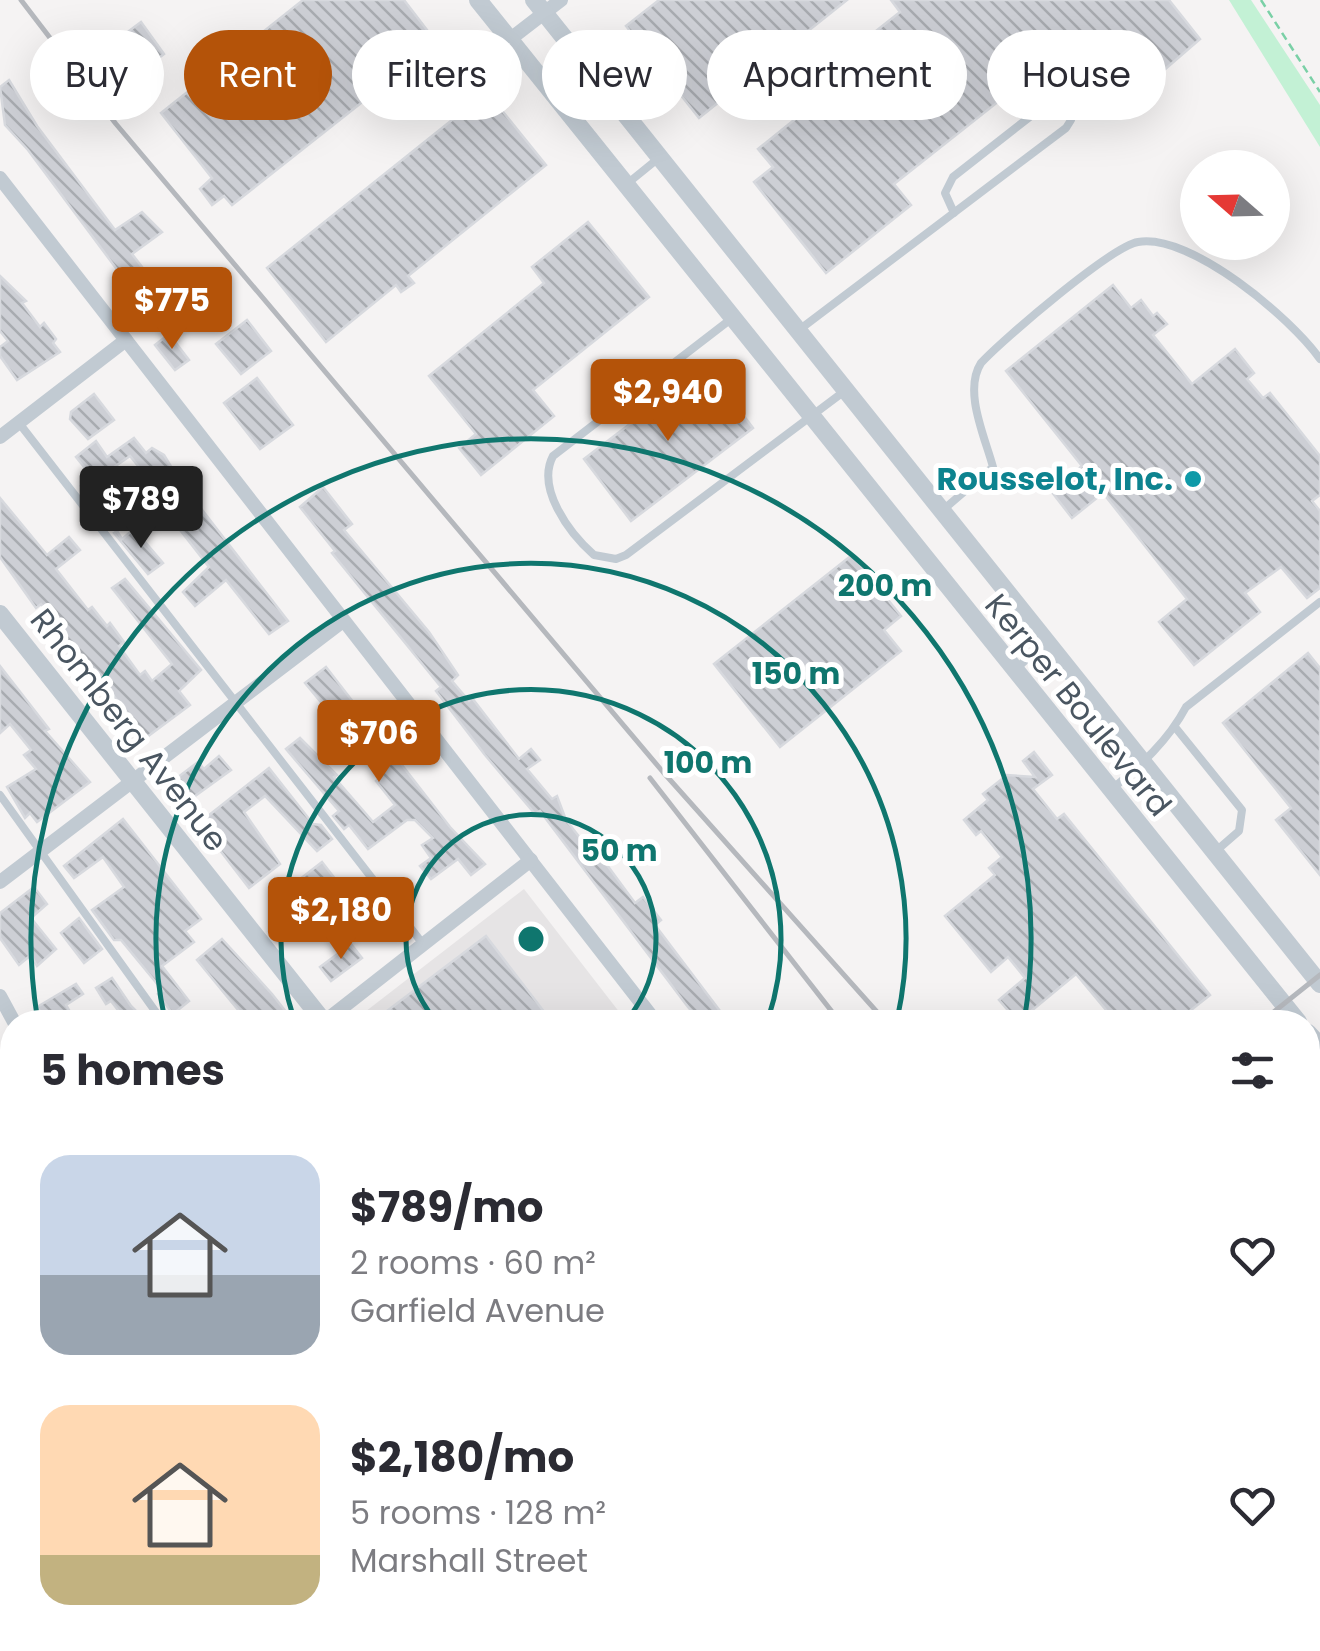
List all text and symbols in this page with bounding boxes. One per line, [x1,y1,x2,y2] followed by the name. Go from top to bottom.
[30,30,164,120] chip: Buy
[184,30,332,120] chip: Rent
[352,30,522,120] chip: Filters
[542,30,687,120] chip: New
[707,30,967,120] chip: Apartment
[987,30,1166,120] chip: House
[1180,150,1290,260] north arrow
[1180,150,1290,260] map controls
[113,267,231,352] pin: $775
[134,277,210,322] text: $775
[587,359,749,444] pin: $2,940
[613,369,723,414] text: $2,940
[937,456,1173,501] place label: Rousselot, Inc.
[82,466,200,551] pin: $789
[1182,468,1204,490] marker: Rousselot, Inc.
[102,476,180,521] text: $789
[838,564,932,607] text: 200 m
[975,584,1182,825] street label: Kerper Boulevard
[20,599,239,861] street label: Rhomberg Avenue
[752,652,840,695] text: 150 m
[320,700,438,785] pin: $706
[339,710,419,755] text: $706
[664,741,752,784] text: 100 m
[580,829,658,872] text: 50 m
[260,877,422,962] pin: $2,180
[290,887,392,932] text: $2,180
[513,921,549,957] centre of rings
[40,1041,225,1100] text: 5 homes
[1225,1043,1280,1098] icon: filters
[350,1178,543,1237] text: $789/mo
[120,1195,240,1315] icon: home
[1225,1228,1280,1283] icon: heart
[350,1240,596,1285] text: 2 rooms · 60 m²
[350,1288,605,1333] text: Garfield Avenue
[350,1428,574,1487] text: $2,180/mo
[120,1445,240,1565] icon: home
[1225,1478,1280,1533] icon: heart
[350,1490,606,1535] text: 5 rooms · 128 m²
[350,1538,588,1583] text: Marshall Street

